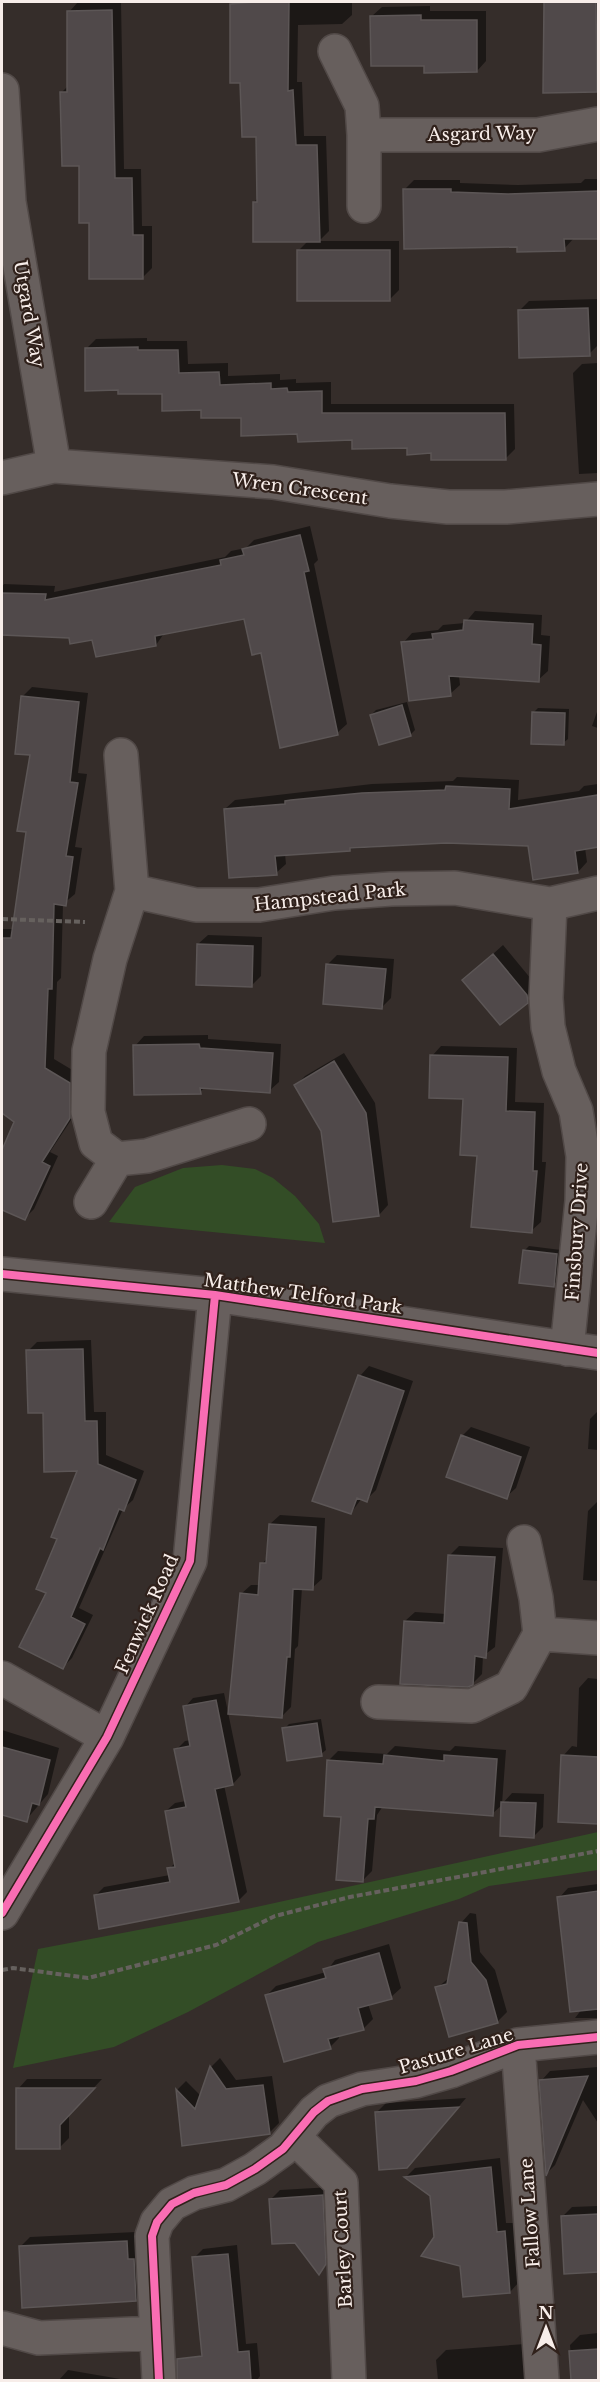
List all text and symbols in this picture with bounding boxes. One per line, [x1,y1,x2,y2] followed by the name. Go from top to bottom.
[427,122,537,146] street label: Asgard Way
[9,259,49,370] street label: Utgard Way
[230,468,370,509] street label: Wren Crescent
[253,878,407,916] street label: Hampstead Park
[561,1162,593,1302] street label: Finsbury Drive
[202,1269,404,1319] street label: Matthew Telford Park
[111,1551,183,1677] street label: Fenwick Road
[396,2023,516,2079] street label: Pasture Lane
[515,2157,545,2269] street label: Fallow Lane
[329,2189,357,2309] street label: Barley Court
[516,2298,576,2358] north arrow
[538,2303,554,2323] text: N

